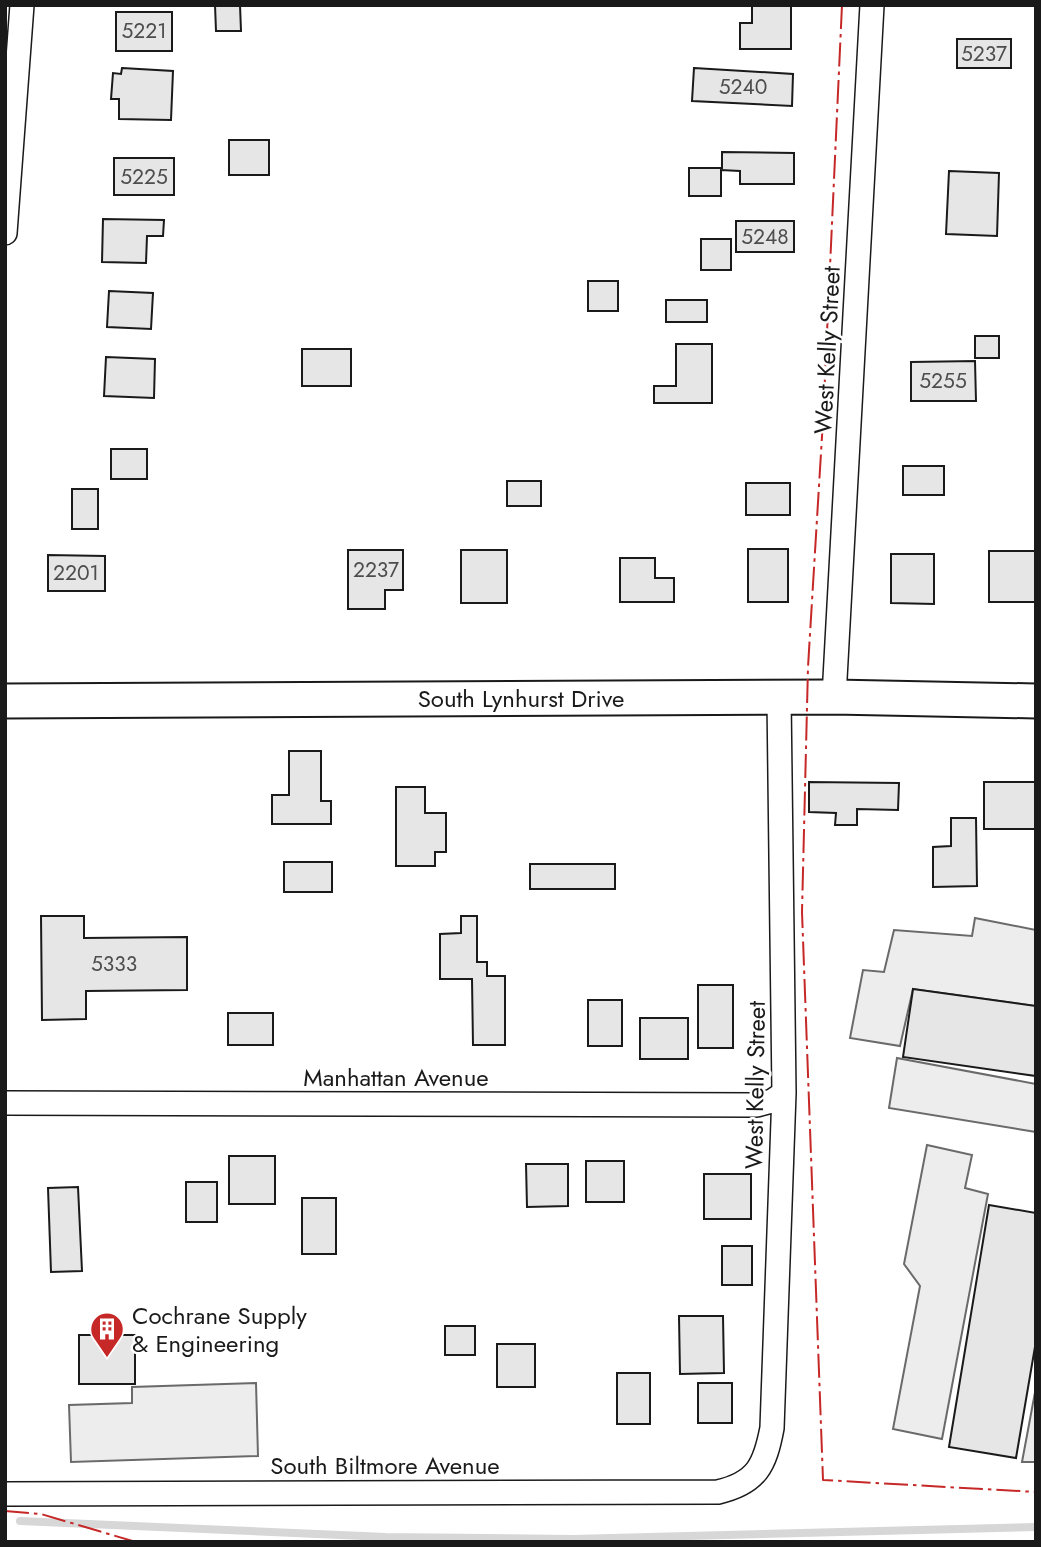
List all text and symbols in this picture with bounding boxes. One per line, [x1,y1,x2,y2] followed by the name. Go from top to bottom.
[121,16,167,46] house number: 5221
[961,39,1007,69] house number: 5237
[719,72,767,102] house number: 5240
[120,162,168,192] house number: 5225
[741,222,789,252] house number: 5248
[805,265,849,435] street label: West Kelly Street
[919,366,967,396] house number: 5255
[353,555,399,585] house number: 2237
[53,558,99,588] house number: 2201
[418,681,624,716] street label: South Lynhurst Drive
[91,949,137,979] house number: 5333
[736,1000,774,1169] street label: West Kelly Street
[303,1060,489,1095] street label: Manhattan Avenue
[132,1298,307,1361] place label: Cochrane Supply & Engineering
[88,1310,126,1359] building icon: Cochrane Supply & Engineering
[270,1448,500,1483] street label: South Biltmore Avenue

